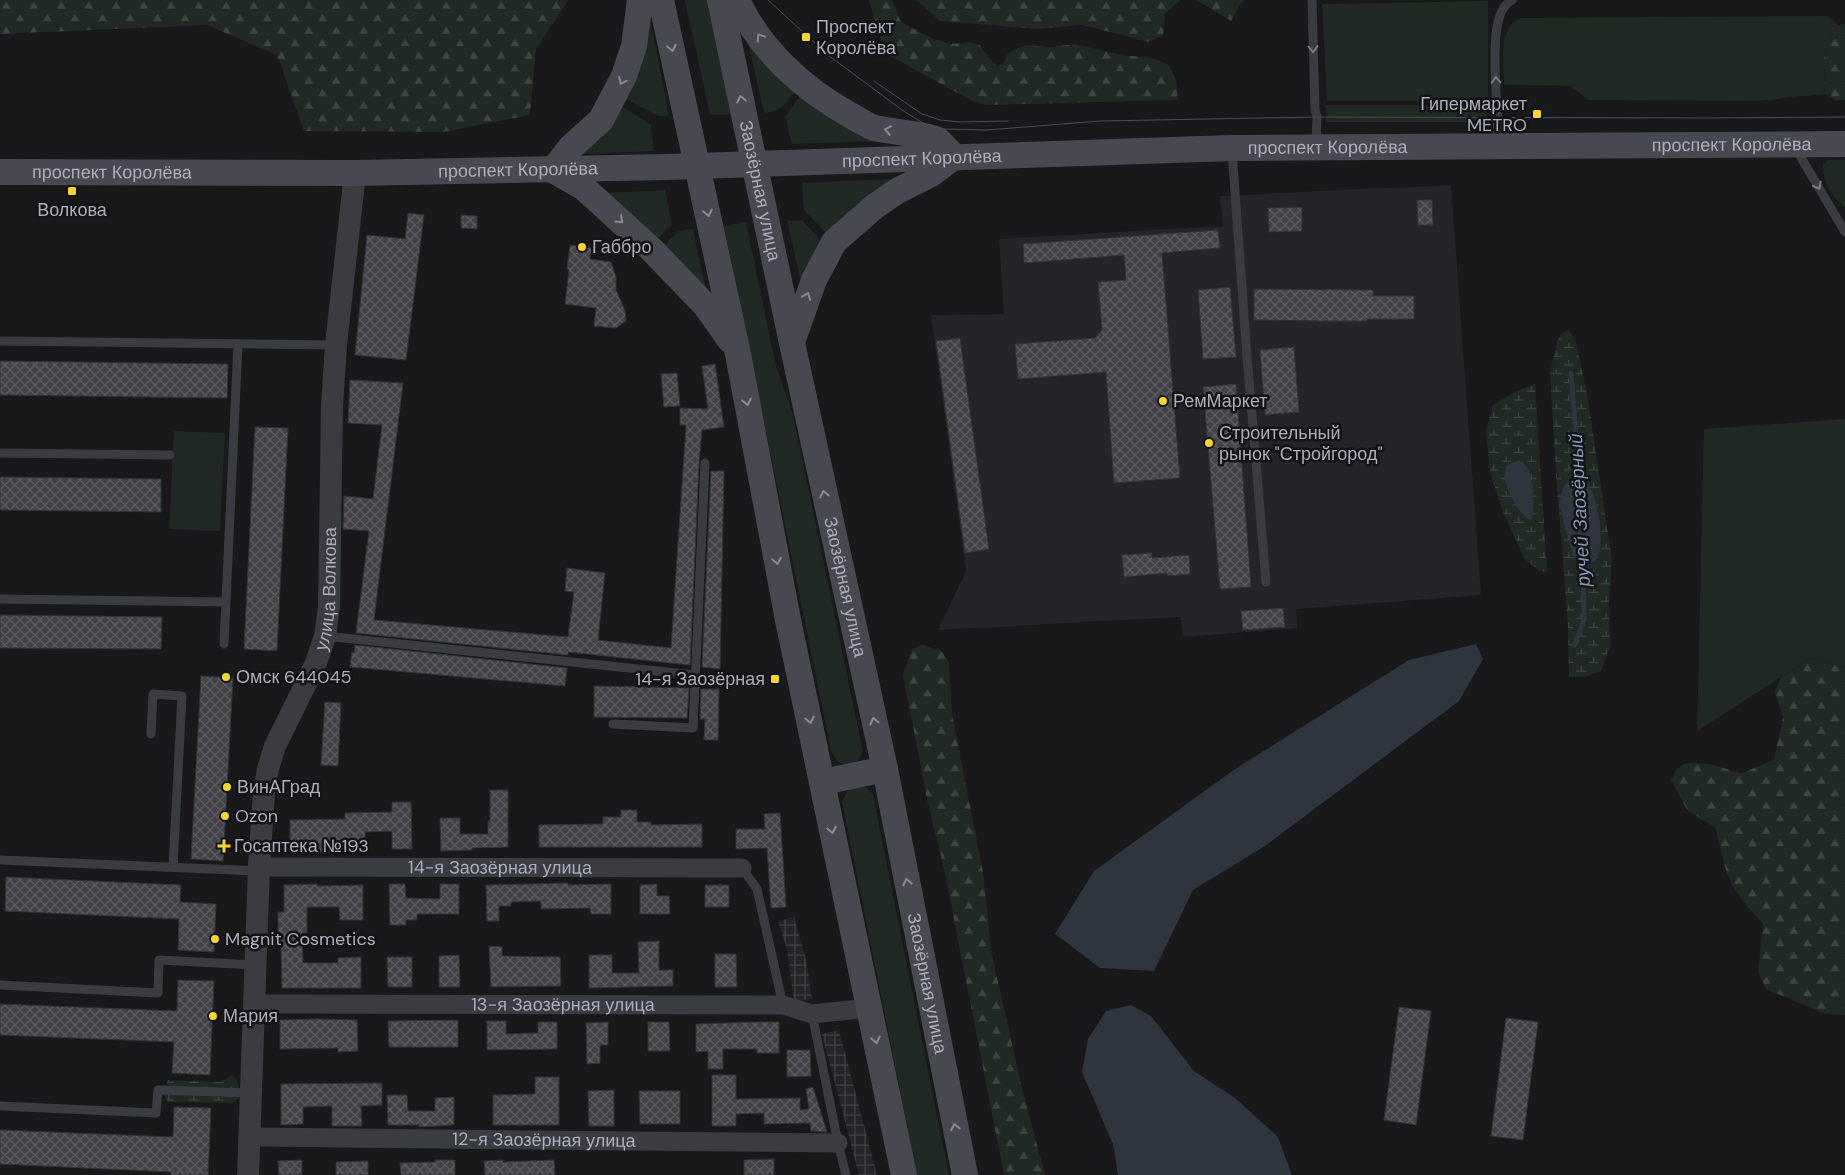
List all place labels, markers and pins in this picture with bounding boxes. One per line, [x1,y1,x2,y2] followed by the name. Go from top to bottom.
[816,15,897,60] place label: Проспект Королёва
[800,31,812,43] marker: Проспект Королёва
[1420,92,1527,137] place label: Гипермаркет METRO
[1531,108,1543,120] marker: Гипермаркет METRO
[66,185,78,197] marker: Волкова
[37,198,108,222] place label: Волкова
[592,235,651,259] place label: Габбро
[576,241,588,253] marker: Габбро
[1173,389,1268,413] place label: РемМаркет
[1157,395,1169,407] marker: РемМаркет
[1219,421,1383,466] place label: Строительный рынок "Стройгород"
[1203,437,1215,449] marker: Строительный рынок "Стройгород"
[236,665,351,689] place label: Омск 644045
[636,667,765,691] place label: 14-я Заозёрная
[220,671,232,683] marker: Омск 644045
[769,673,781,685] marker: 14-я Заозёрная
[237,775,321,799] place label: ВинАГрад
[221,781,233,793] marker: ВинАГрад
[235,804,278,828] place label: Ozon
[219,810,231,822] marker: Ozon
[234,834,369,858] place label: Госаптека №193
[218,840,230,852] marker: Госаптека №193
[225,927,376,951] place label: Magnit Cosmetics
[209,933,221,945] marker: Magnit Cosmetics
[223,1004,278,1028] place label: Мария
[207,1010,219,1022] marker: Мария

